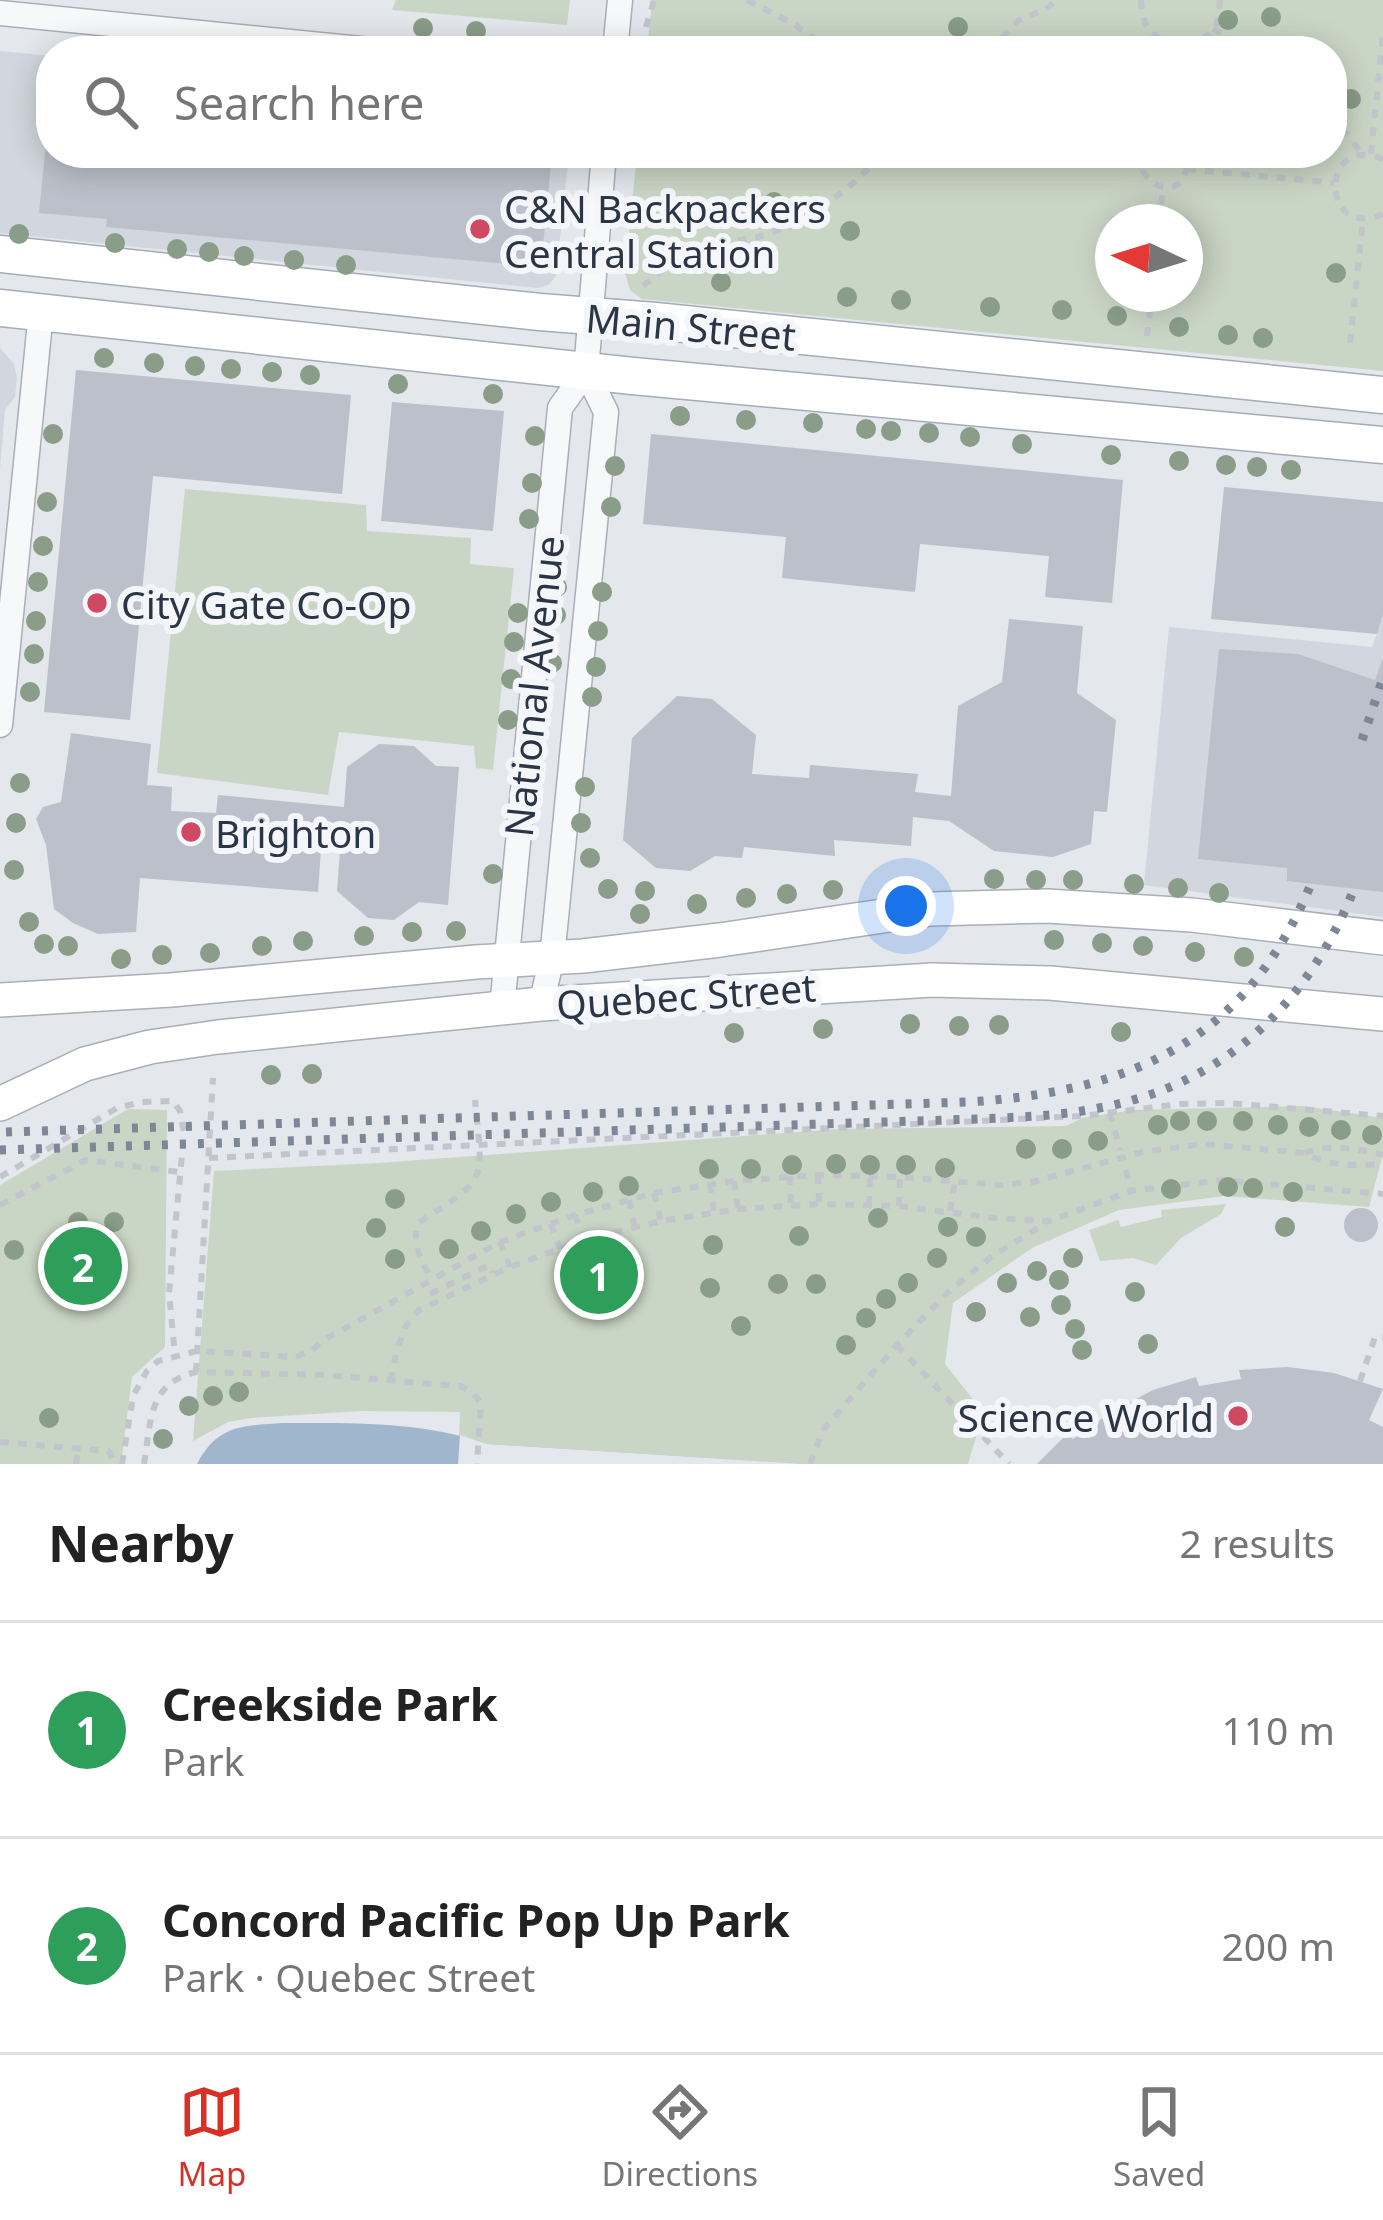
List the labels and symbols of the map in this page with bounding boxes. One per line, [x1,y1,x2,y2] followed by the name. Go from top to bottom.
[504,181,826,279] place label: C&N Backpackers Central Station
[1095,204,1203,312] north arrow
[467,216,493,242] marker: C&N Backpackers Central Station
[584,290,798,362] street label: Main Street
[491,533,575,839] street label: National Avenue
[121,577,412,630] place label: City Gate Co-Op
[84,590,110,616] marker: City Gate Co-Op
[215,806,376,859] place label: Brighton
[178,819,204,845] marker: Brighton
[876,876,936,936] your location
[554,959,818,1031] street label: Quebec Street
[44,1221,122,1311] pin: 2
[560,1230,638,1320] pin: 1
[958,1390,1214,1443] place label: Science World
[1225,1403,1251,1429] marker: Science World

